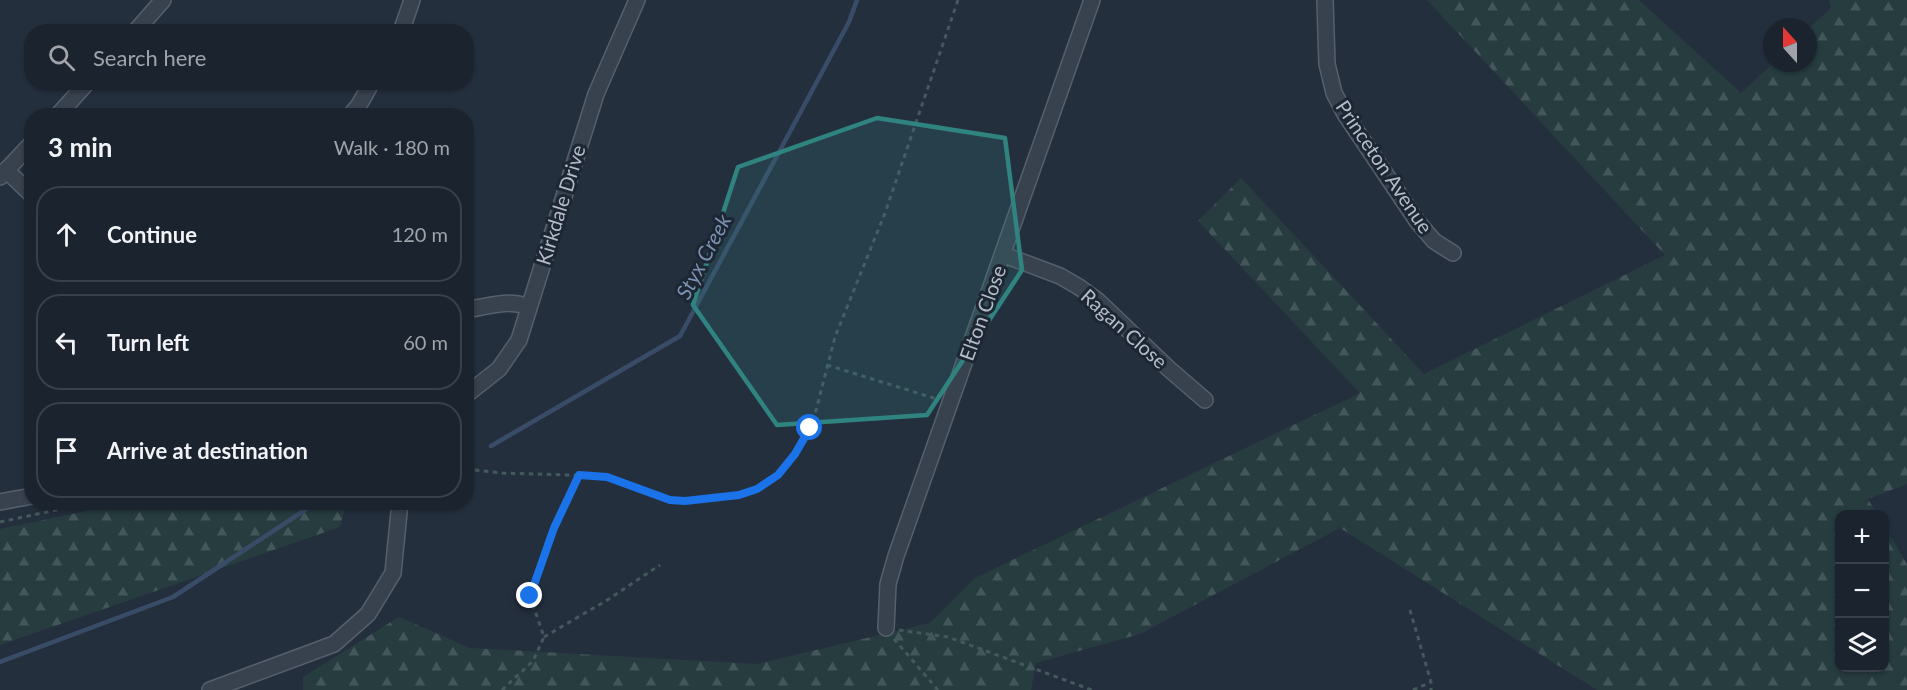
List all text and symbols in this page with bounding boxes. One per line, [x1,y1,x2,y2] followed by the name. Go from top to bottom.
[1763,18,1817,72] north arrow
[24,24,474,90] search box
[45,41,78,74] icon: search
[93,44,206,71] text: Search here
[1331,95,1438,237] street label: Princeton Avenue
[48,131,112,163] text: 3 min
[334,135,450,159] text: Walk · 180 m
[530,142,590,268] street label: Kirkdale Drive
[670,209,736,303] water label: Styx Creek
[50,218,83,251] icon: ahead
[107,221,197,248] text: Continue
[392,222,448,246] text: 120 m
[954,262,1010,364] street label: Elton Close
[1077,283,1173,373] street label: Ragan Close
[50,326,83,359] icon: left
[107,329,189,356] text: Turn left
[403,330,448,354] text: 60 m
[796,414,822,440] route start
[50,434,83,467] icon: arrive
[107,437,308,464] text: Arrive at destination
[1835,510,1889,672] map controls
[1835,510,1889,564] button: +
[1835,564,1889,618] button: −
[516,582,542,608] route end
[1835,618,1889,672] button: layers

